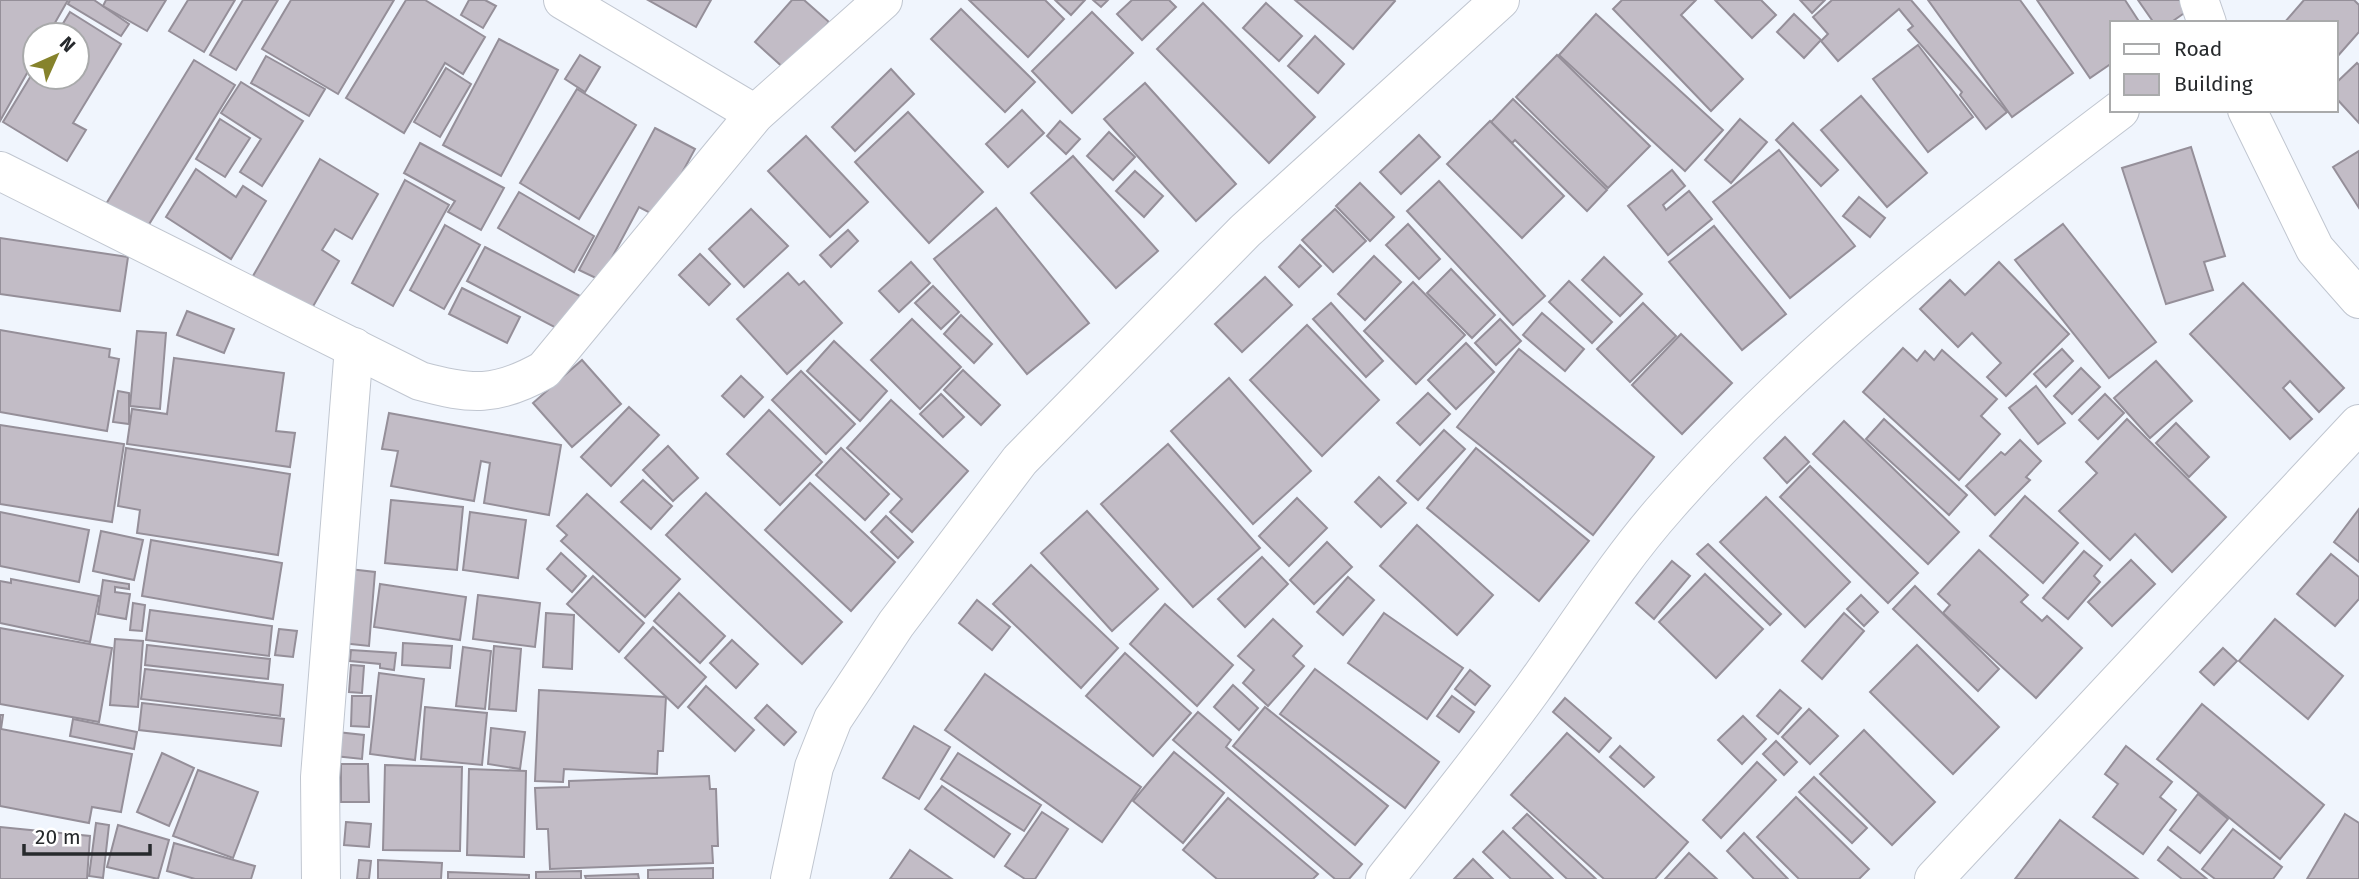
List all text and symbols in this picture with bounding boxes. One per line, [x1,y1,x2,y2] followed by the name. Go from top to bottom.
[21,21,91,91] north arrow
[2110,21,2338,112] legend
[55,32,80,57] text: N
[2174,36,2222,62] text: Road
[2174,71,2253,97] text: Building
[24,812,150,856] scale bar
[35,824,81,850] text: 20 m

